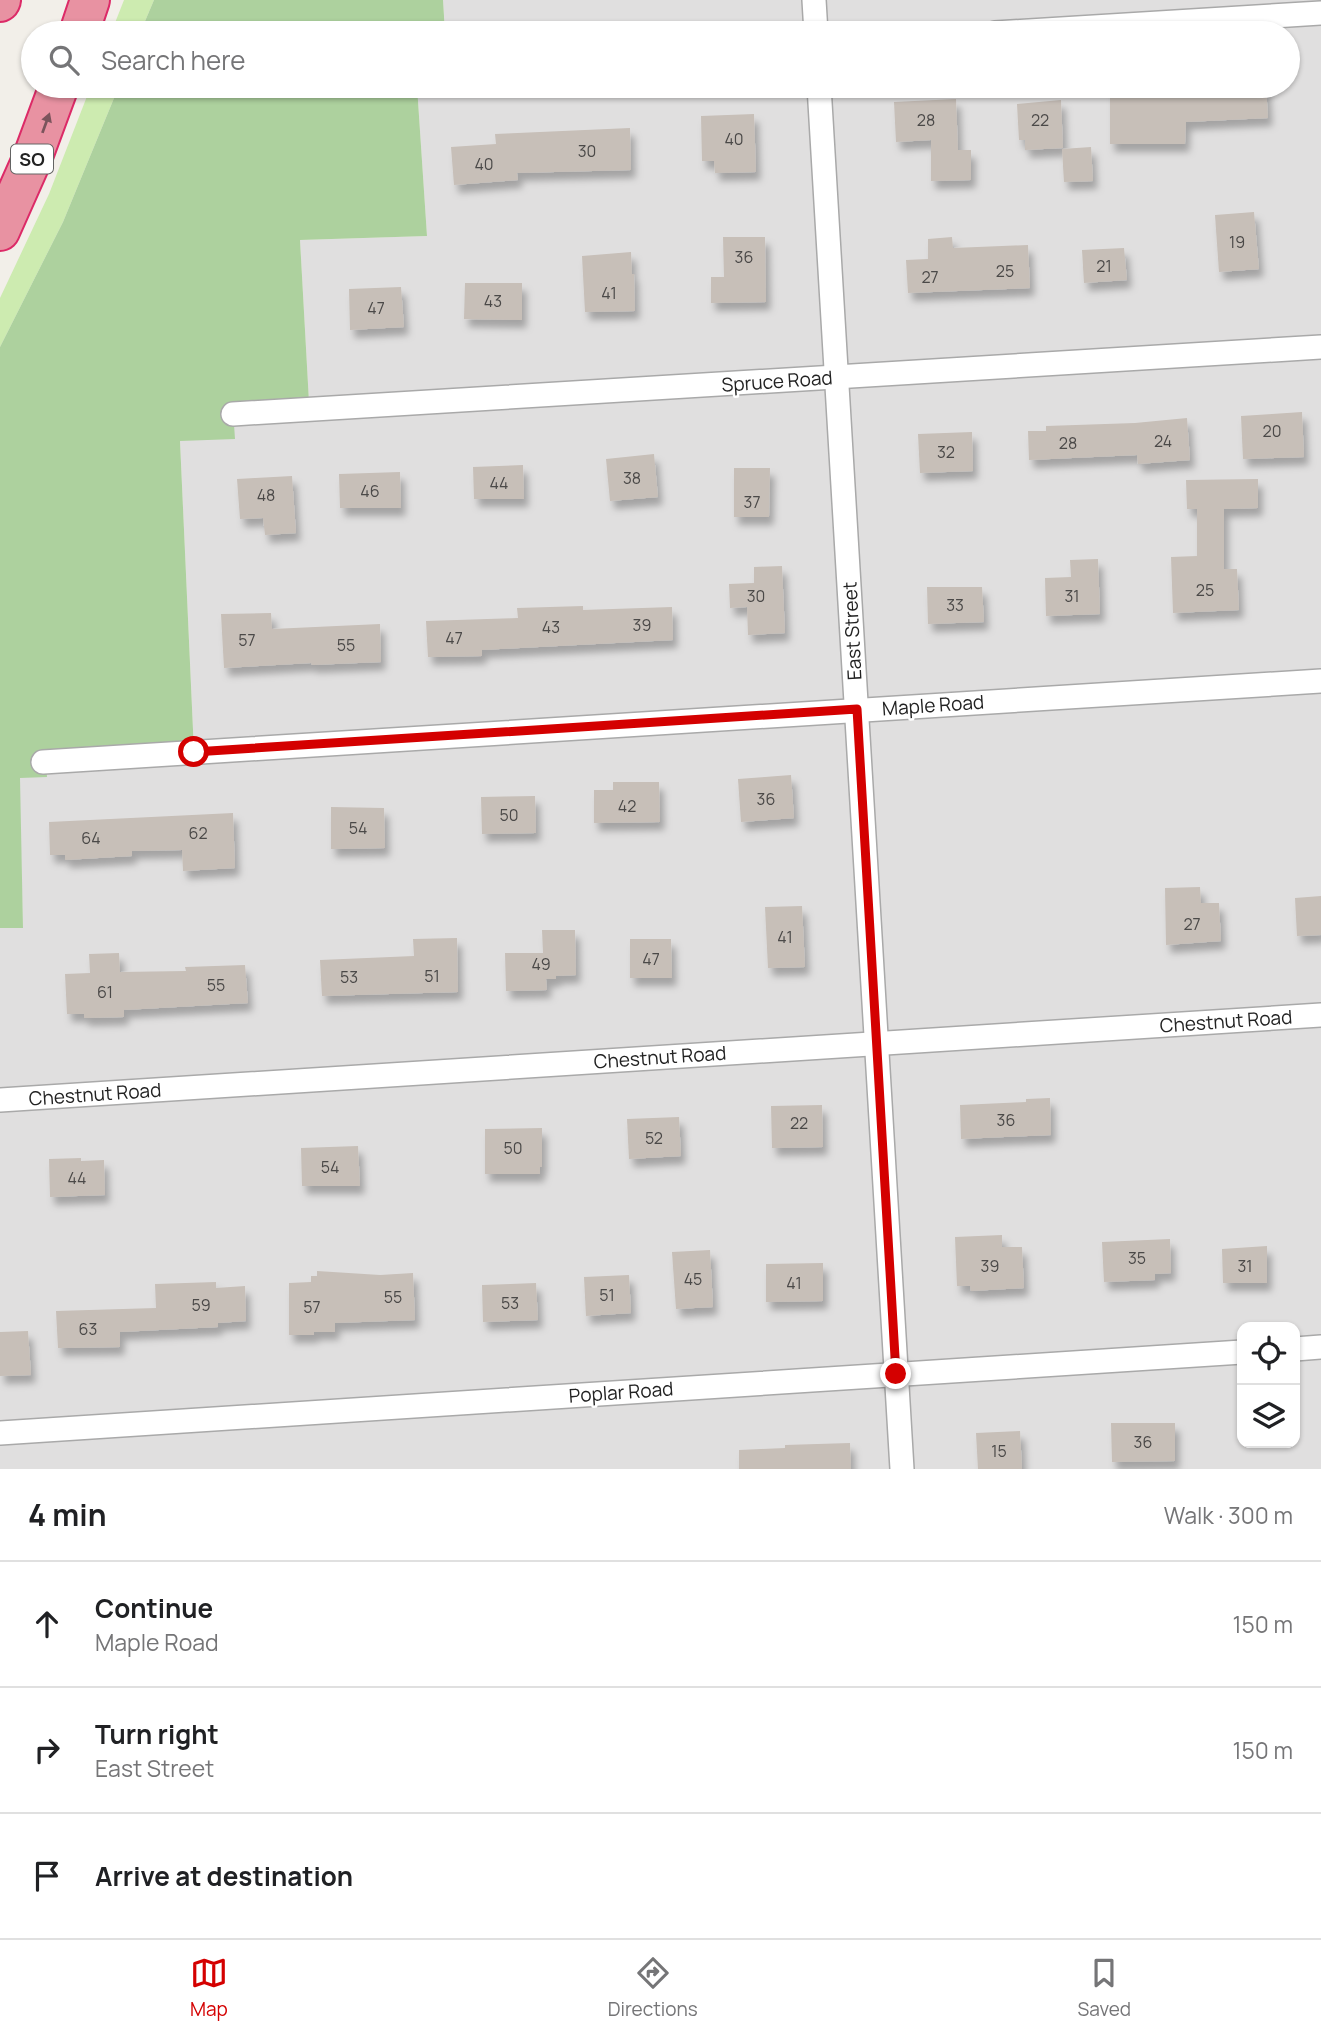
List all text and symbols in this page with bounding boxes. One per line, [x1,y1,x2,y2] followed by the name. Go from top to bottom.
[21,21,1300,98] search box
[45,41,83,79] icon: search
[101,42,246,78] text: Search here
[917,109,935,131] house number: 28
[1031,109,1049,131] house number: 22
[40,112,51,133] one-way arrow
[724,128,744,150] house number: 40
[578,140,596,162] house number: 30
[11,144,53,174] road number: SO
[474,153,494,175] house number: 40
[1229,231,1245,253] house number: 19
[735,246,753,268] house number: 36
[1096,255,1112,277] house number: 21
[996,260,1014,282] house number: 25
[921,266,939,288] house number: 27
[601,282,617,304] house number: 41
[484,290,502,312] house number: 43
[367,297,385,319] house number: 47
[721,364,833,398] street label: Spruce Road
[1263,420,1281,442] house number: 20
[1154,430,1172,452] house number: 24
[1059,432,1077,454] house number: 28
[937,441,955,463] house number: 32
[623,467,641,489] house number: 38
[489,472,509,494] house number: 44
[360,480,380,502] house number: 46
[257,484,275,506] house number: 48
[744,491,760,513] house number: 37
[1196,579,1214,601] house number: 25
[836,581,868,681] street label: East Street
[747,585,765,607] house number: 30
[1064,585,1080,607] house number: 31
[946,594,964,616] house number: 33
[633,614,651,636] house number: 39
[542,616,560,638] house number: 43
[445,627,463,649] house number: 47
[238,629,256,651] house number: 57
[337,634,355,656] house number: 55
[881,688,985,722] street label: Maple Road
[178,736,209,767] route start
[757,788,775,810] house number: 36
[618,795,636,817] house number: 42
[500,804,519,826] house number: 50
[349,817,367,839] house number: 54
[188,822,208,844] house number: 62
[81,827,101,849] house number: 64
[1183,913,1201,935] house number: 27
[777,926,793,948] house number: 41
[642,948,660,970] house number: 47
[531,953,551,975] house number: 49
[424,965,440,987] house number: 51
[340,966,358,988] house number: 53
[207,974,225,996] house number: 55
[97,981,113,1003] house number: 61
[1159,1003,1293,1039] street label: Chestnut Road
[593,1039,727,1075] street label: Chestnut Road
[28,1076,162,1112] street label: Chestnut Road
[997,1109,1015,1131] house number: 36
[790,1112,808,1134] house number: 22
[645,1127,663,1149] house number: 52
[504,1137,523,1159] house number: 50
[321,1156,339,1178] house number: 54
[67,1167,87,1189] house number: 44
[1128,1247,1146,1269] house number: 35
[981,1255,999,1277] house number: 39
[1237,1255,1253,1277] house number: 31
[684,1268,702,1290] house number: 45
[786,1272,802,1294] house number: 41
[599,1284,615,1306] house number: 51
[384,1286,402,1308] house number: 55
[501,1292,519,1314] house number: 53
[191,1294,211,1316] house number: 59
[303,1296,321,1318] house number: 57
[79,1318,97,1340] house number: 63
[1237,1322,1300,1448] map controls
[1237,1322,1300,1385] button: locate
[880,1358,911,1389] route end
[568,1375,674,1409] street label: Poplar Road
[1237,1385,1300,1448] button: layers
[1134,1431,1152,1453] house number: 36
[991,1440,1007,1462] house number: 15
[28,1494,106,1535] text: 4 min
[1164,1499,1293,1531] text: Walk · 300 m
[95,1590,213,1626] text: Continue
[28,1605,66,1643] icon: ahead
[1233,1608,1293,1640] text: 150 m
[95,1626,219,1658] text: Maple Road
[95,1716,219,1752] text: Turn right
[28,1731,66,1769] icon: right
[1233,1734,1293,1766] text: 150 m
[95,1752,214,1784] text: East Street
[28,1857,66,1895] icon: arrive
[95,1858,353,1894] text: Arrive at destination
[190,1954,228,2022] tab: Map
[608,1954,698,2022] tab: Directions
[1078,1954,1131,2022] tab: Saved

